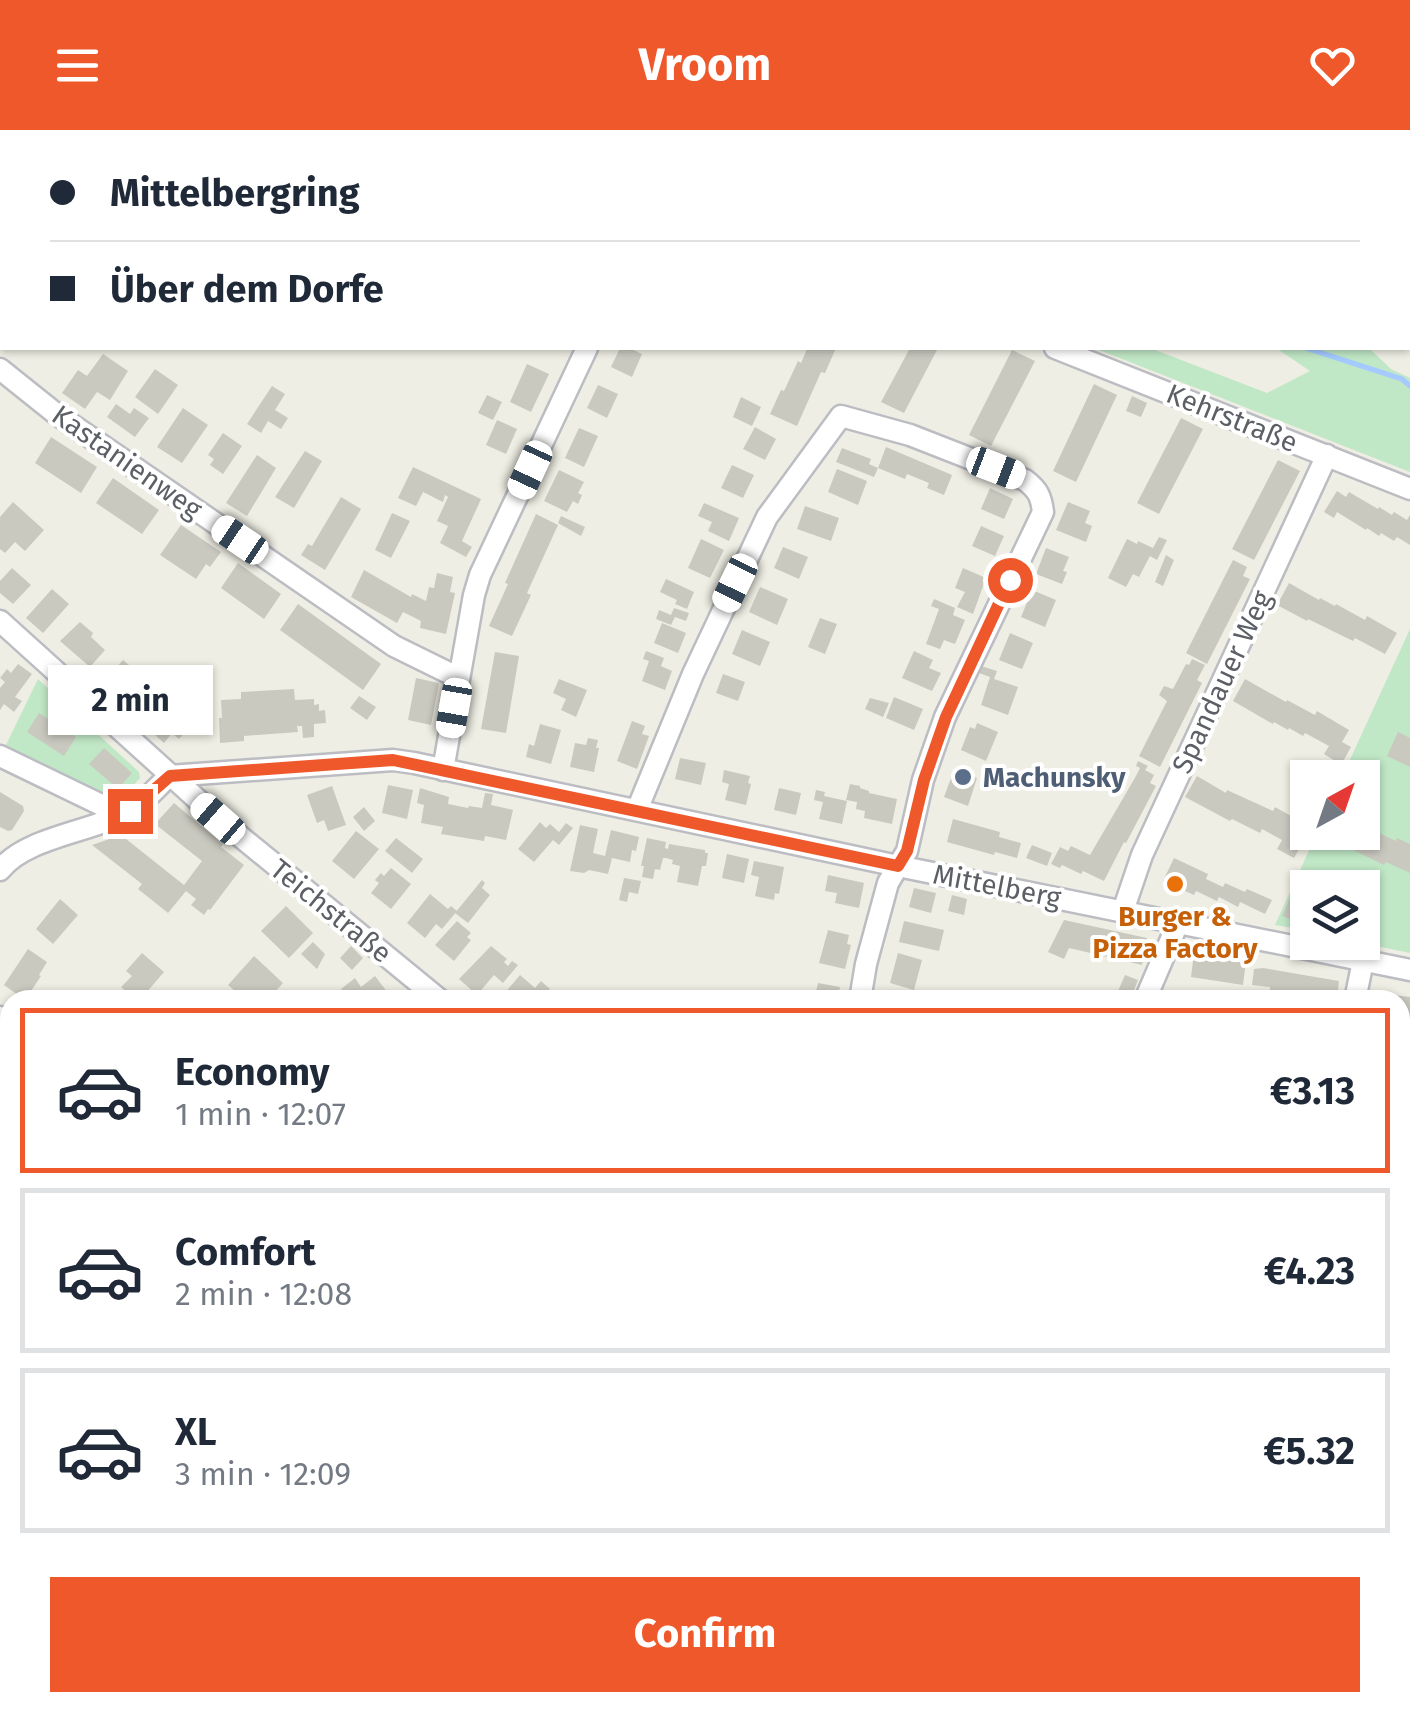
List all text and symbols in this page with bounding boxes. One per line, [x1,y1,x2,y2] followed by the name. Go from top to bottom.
[50,38,105,93] icon: menu
[639,38,771,92] text: Vroom
[1305,38,1360,93] icon: heart
[110,170,360,216] text: Mittelbergring
[110,266,384,312] text: Über dem Dorfe
[1162,377,1302,459] street label: Kehrstraße
[46,398,209,526] street label: Kastanienweg
[504,436,556,504] car
[963,443,1029,493] car
[207,511,273,569] car
[708,549,762,617] car
[988,558,1033,603] route start
[1165,585,1279,779] street label: Spandauer Weg
[48,666,212,736] callout: 2 min
[434,676,474,740] car
[91,681,170,719] text: 2 min
[1290,760,1380,850] north arrow
[1290,760,1380,960] map controls
[983,761,1126,794] place label: Machunsky
[952,766,974,788] marker: Machunsky
[186,788,250,850] car
[108,789,153,834] route end
[264,852,398,970] street label: Teichstraße
[930,857,1064,915] street label: Mittelberg
[1290,870,1380,960] button: layers
[1164,873,1186,895] marker: Burger & Pizza Factory
[1092,900,1258,965] place label: Burger & Pizza Factory
[55,1046,145,1136] icon: car
[175,1049,330,1095] text: Economy
[1270,1068,1355,1114] text: €3.13
[175,1095,346,1133] text: 1 min · 12:07
[55,1226,145,1316] icon: car
[175,1229,316,1275] text: Comfort
[1264,1248,1355,1294] text: €4.23
[175,1275,352,1313] text: 2 min · 12:08
[55,1406,145,1496] icon: car
[175,1409,217,1455] text: XL
[1263,1428,1355,1474] text: €5.32
[175,1455,351,1493] text: 3 min · 12:09
[50,1577,1360,1692] button: Confirm

